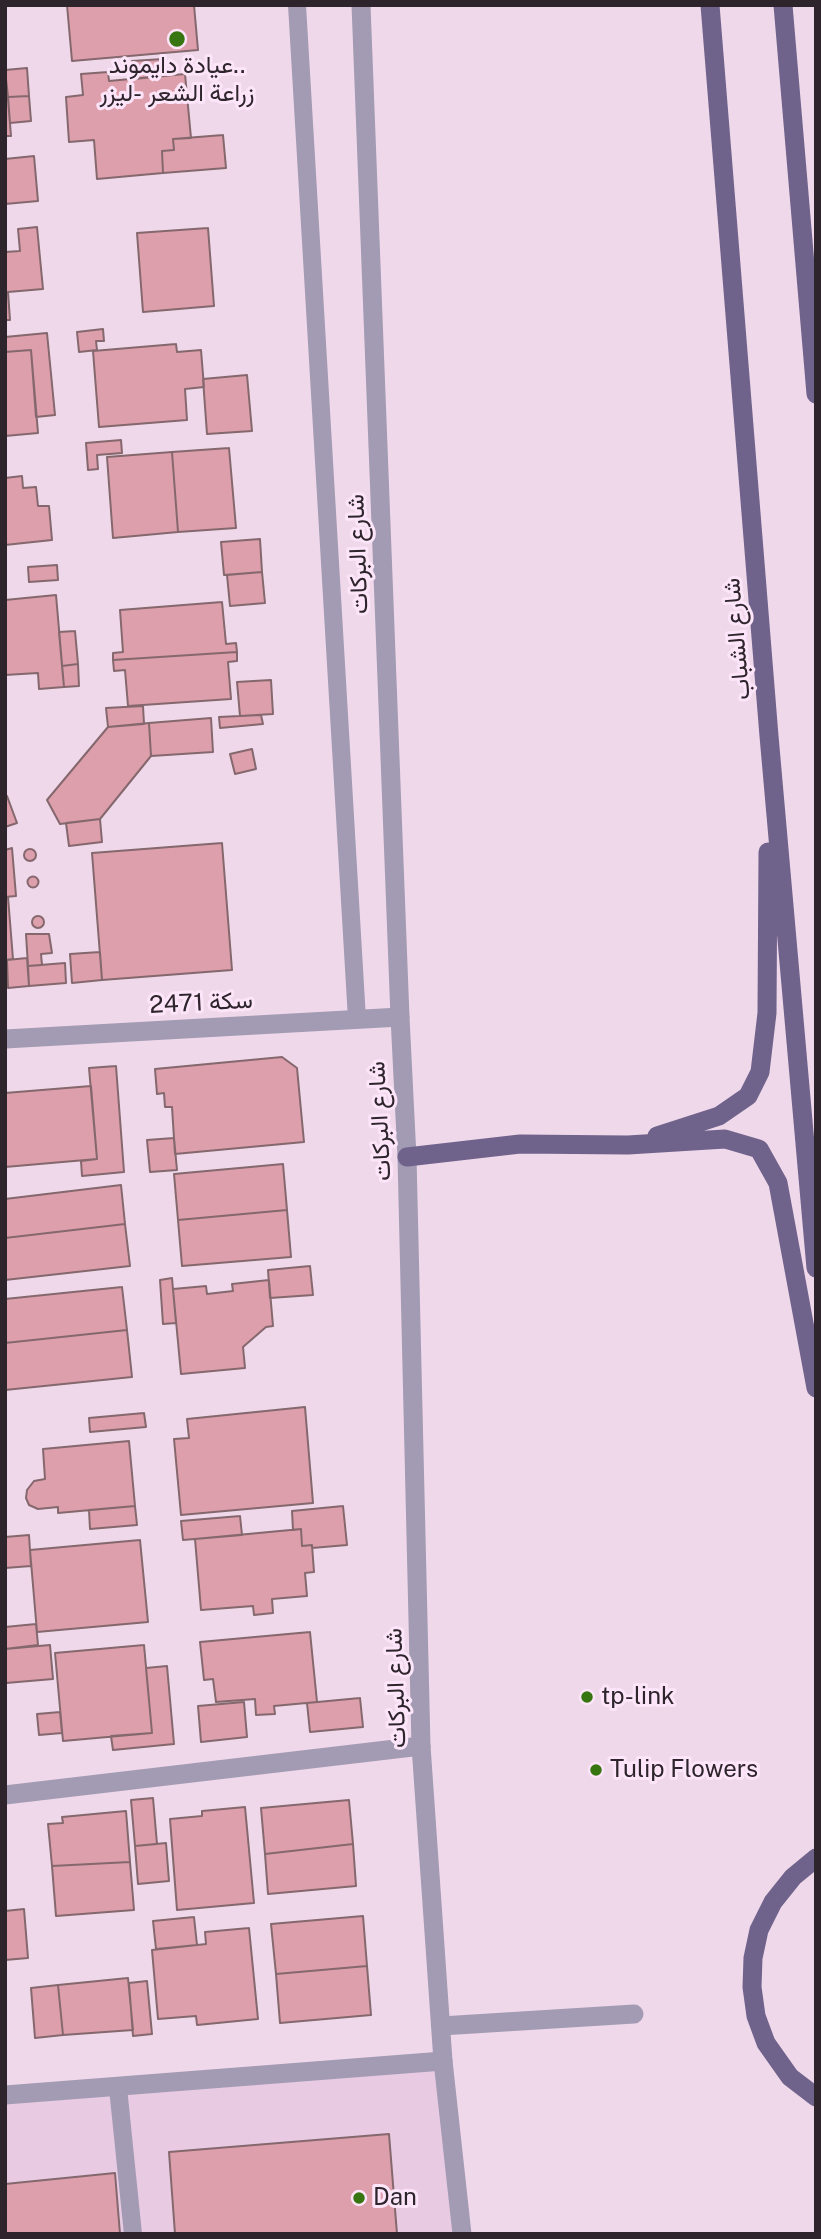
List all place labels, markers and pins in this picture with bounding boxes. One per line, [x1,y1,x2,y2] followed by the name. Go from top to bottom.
[167,29,187,49] marker: عيادة دايموند.. زراعة الشعر -ليزر
[100,52,254,108] place label: عيادة دايموند.. زراعة الشعر -ليزر
[601,1683,675,1711] place label: tp-link
[579,1689,595,1705] marker: tp-link
[610,1756,758,1784] place label: Tulip Flowers
[588,1762,604,1778] marker: Tulip Flowers
[373,2184,417,2212] place label: Dan
[351,2190,367,2206] marker: Dan

